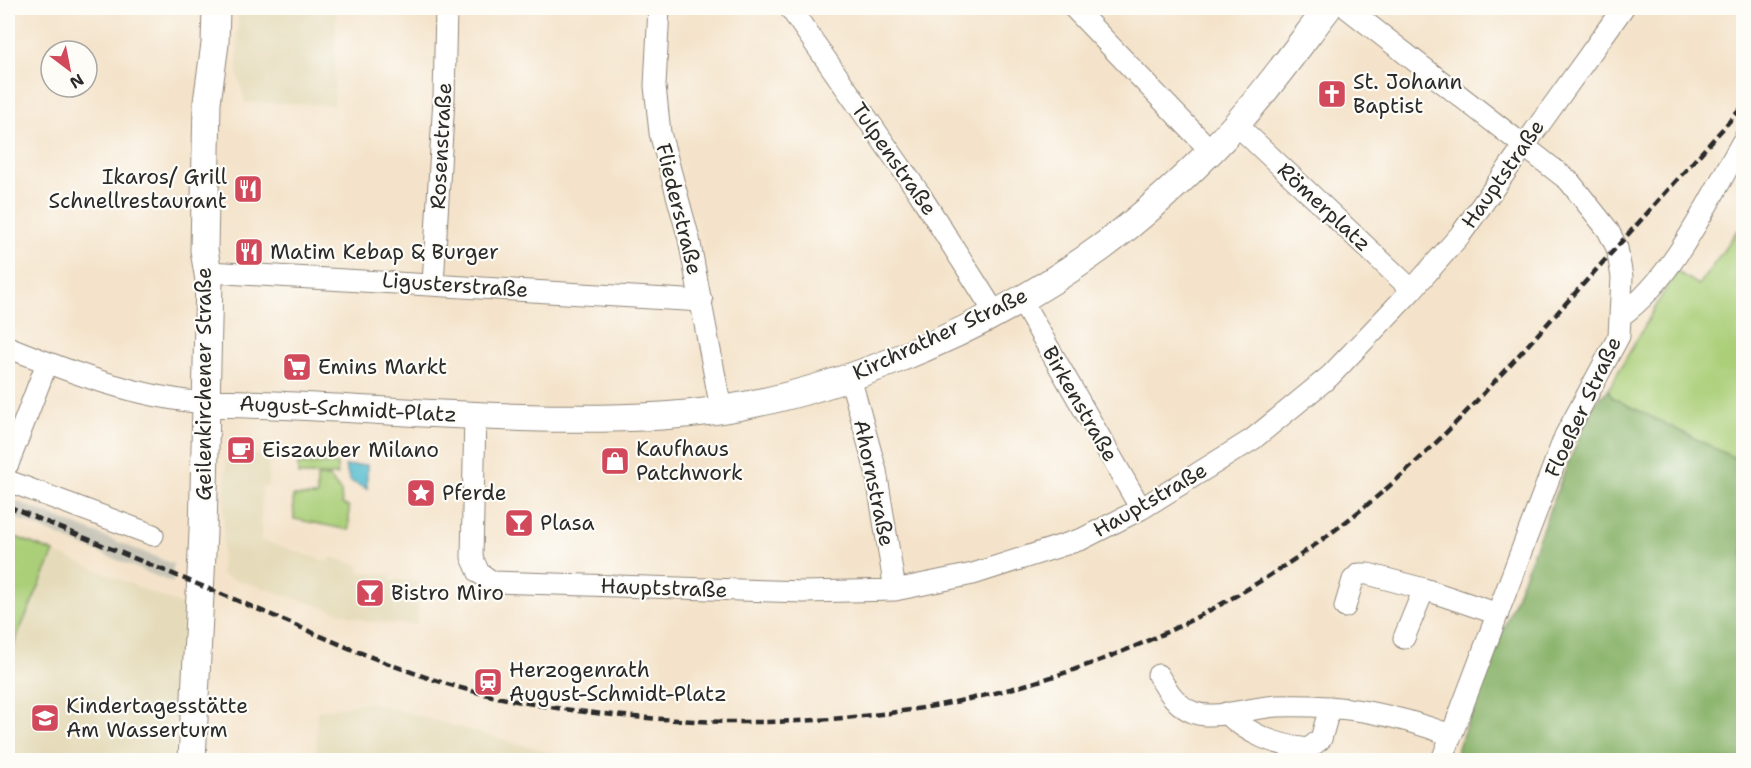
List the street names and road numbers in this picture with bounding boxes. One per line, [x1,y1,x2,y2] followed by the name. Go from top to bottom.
[424,82,458,210] street label: Rosenstraße
[845,97,943,221] street label: Tulpenstraße
[1455,114,1551,234] street label: Hauptstraße
[649,140,709,278] street label: Fliederstraße
[1271,156,1377,258] street label: Römerplatz
[381,266,529,304] street label: Ligusterstraße
[190,267,218,501] street label: Geilenkirchener Straße
[848,281,1032,387] street label: Kirchrather Straße
[1538,332,1628,482] street label: Floeßer Straße
[1036,341,1124,467] street label: Birkenstraße
[239,389,457,429] street label: August-Schmidt-Platz
[847,417,901,549] street label: Ahornstraße
[1088,456,1212,544] street label: Hauptstraße
[600,572,728,604] street label: Hauptstraße

